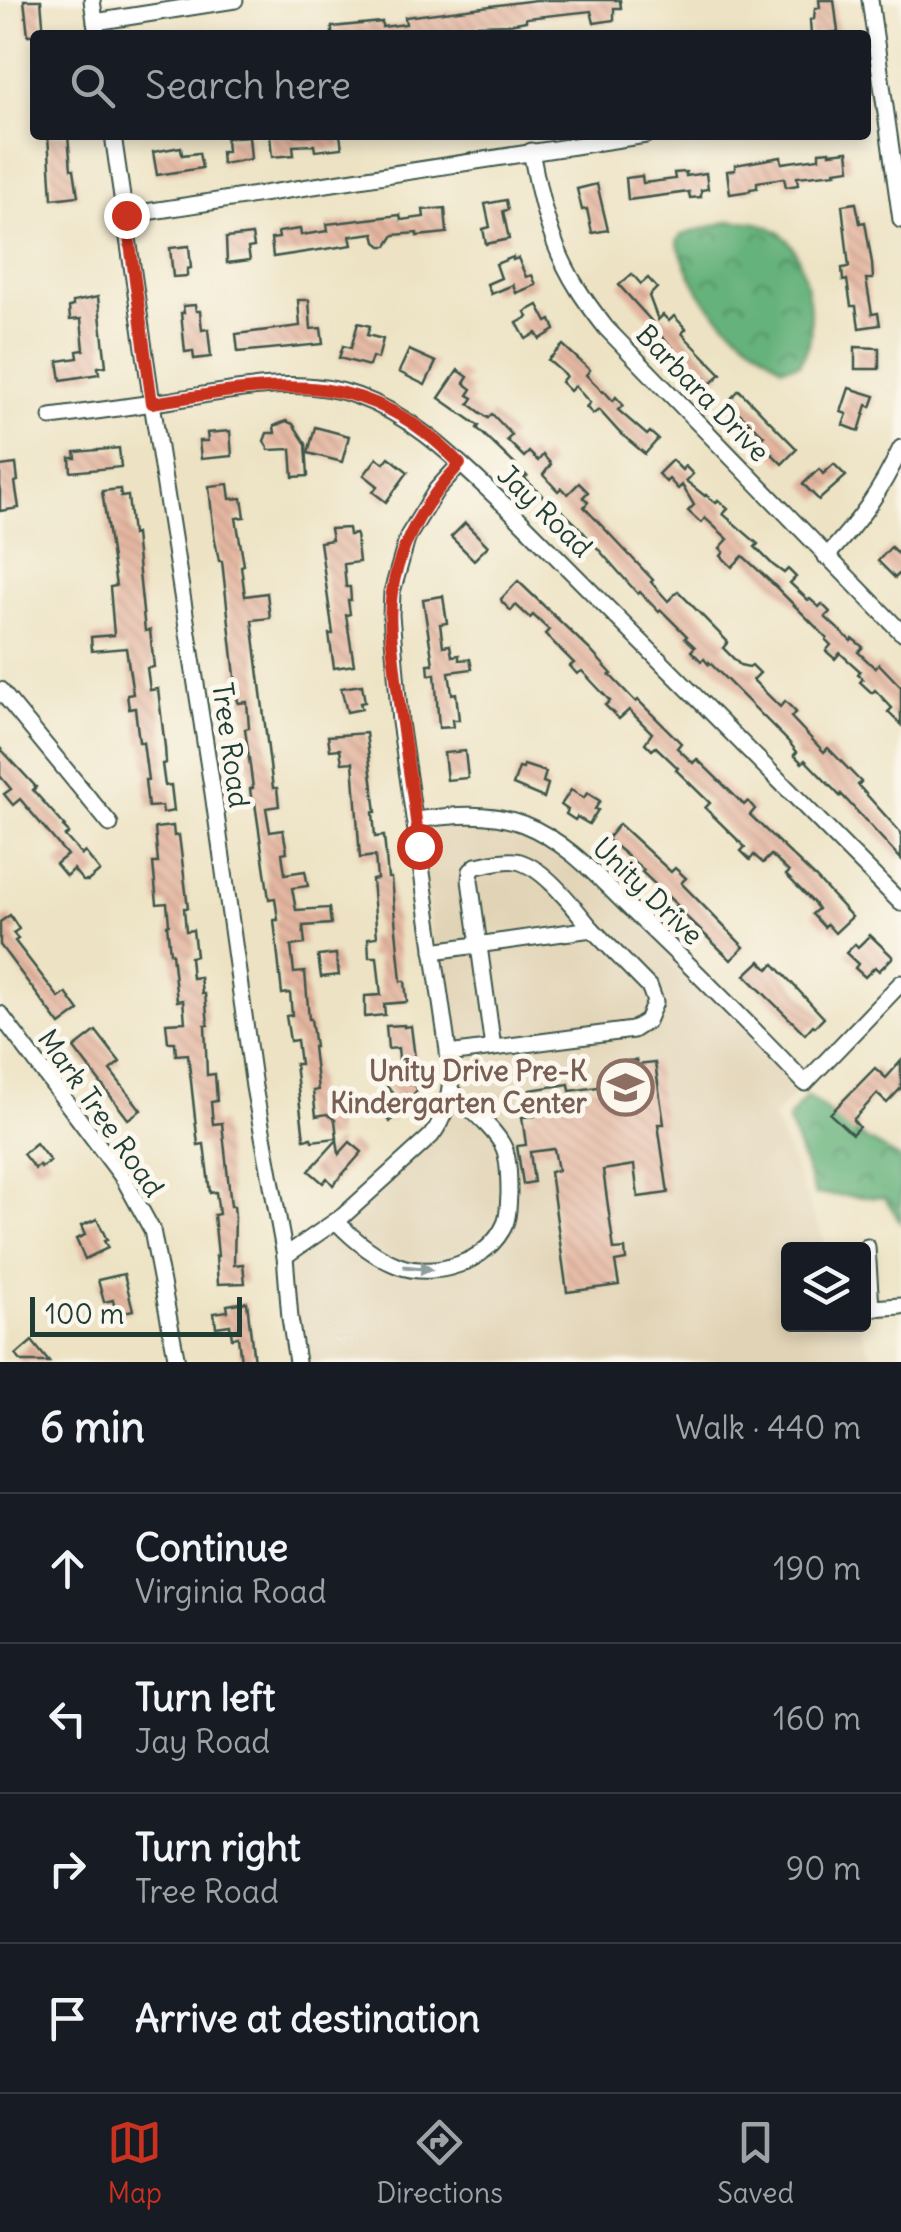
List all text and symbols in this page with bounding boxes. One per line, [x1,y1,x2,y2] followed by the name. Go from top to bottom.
[30,30,871,140] search box
[65,58,120,113] icon: search
[145,62,351,109] text: Search here
[104,193,150,239] route end
[629,317,777,469] street label: Barbara Drive
[490,457,600,565] street label: Jay Road
[204,680,258,810] street label: Tree Road
[397,824,443,870] route start
[585,830,711,952] street label: Unity Drive
[30,1022,172,1204] street label: Mark Tree Road
[330,1053,588,1121] place label: Unity Drive Pre-K Kindergarten Center
[596,1057,656,1117] school or university icon: Unity Drive Pre-K Kindergarten Center
[781,1242,871,1332] map controls
[781,1242,871,1332] button: layers
[403,1260,434,1276] one-way arrow
[30,1292,242,1336] scale bar
[45,1296,124,1332] text: 100 m
[40,1401,145,1453] text: 6 min
[675,1407,861,1448] text: Walk · 440 m
[135,1524,288,1571] text: Continue
[40,1541,95,1596] icon: ahead
[773,1548,861,1589] text: 190 m
[135,1571,327,1612] text: Virginia Road
[135,1674,275,1721] text: Turn left
[40,1691,95,1746] icon: left
[773,1698,861,1739] text: 160 m
[135,1721,270,1762] text: Jay Road
[135,1824,301,1871] text: Turn right
[40,1841,95,1896] icon: right
[786,1848,861,1889] text: 90 m
[135,1871,279,1912] text: Tree Road
[40,1991,95,2046] icon: arrive
[135,1995,480,2042] text: Arrive at destination
[107,2115,162,2211] tab: Map
[376,2115,503,2211] tab: Directions
[717,2115,794,2211] tab: Saved

